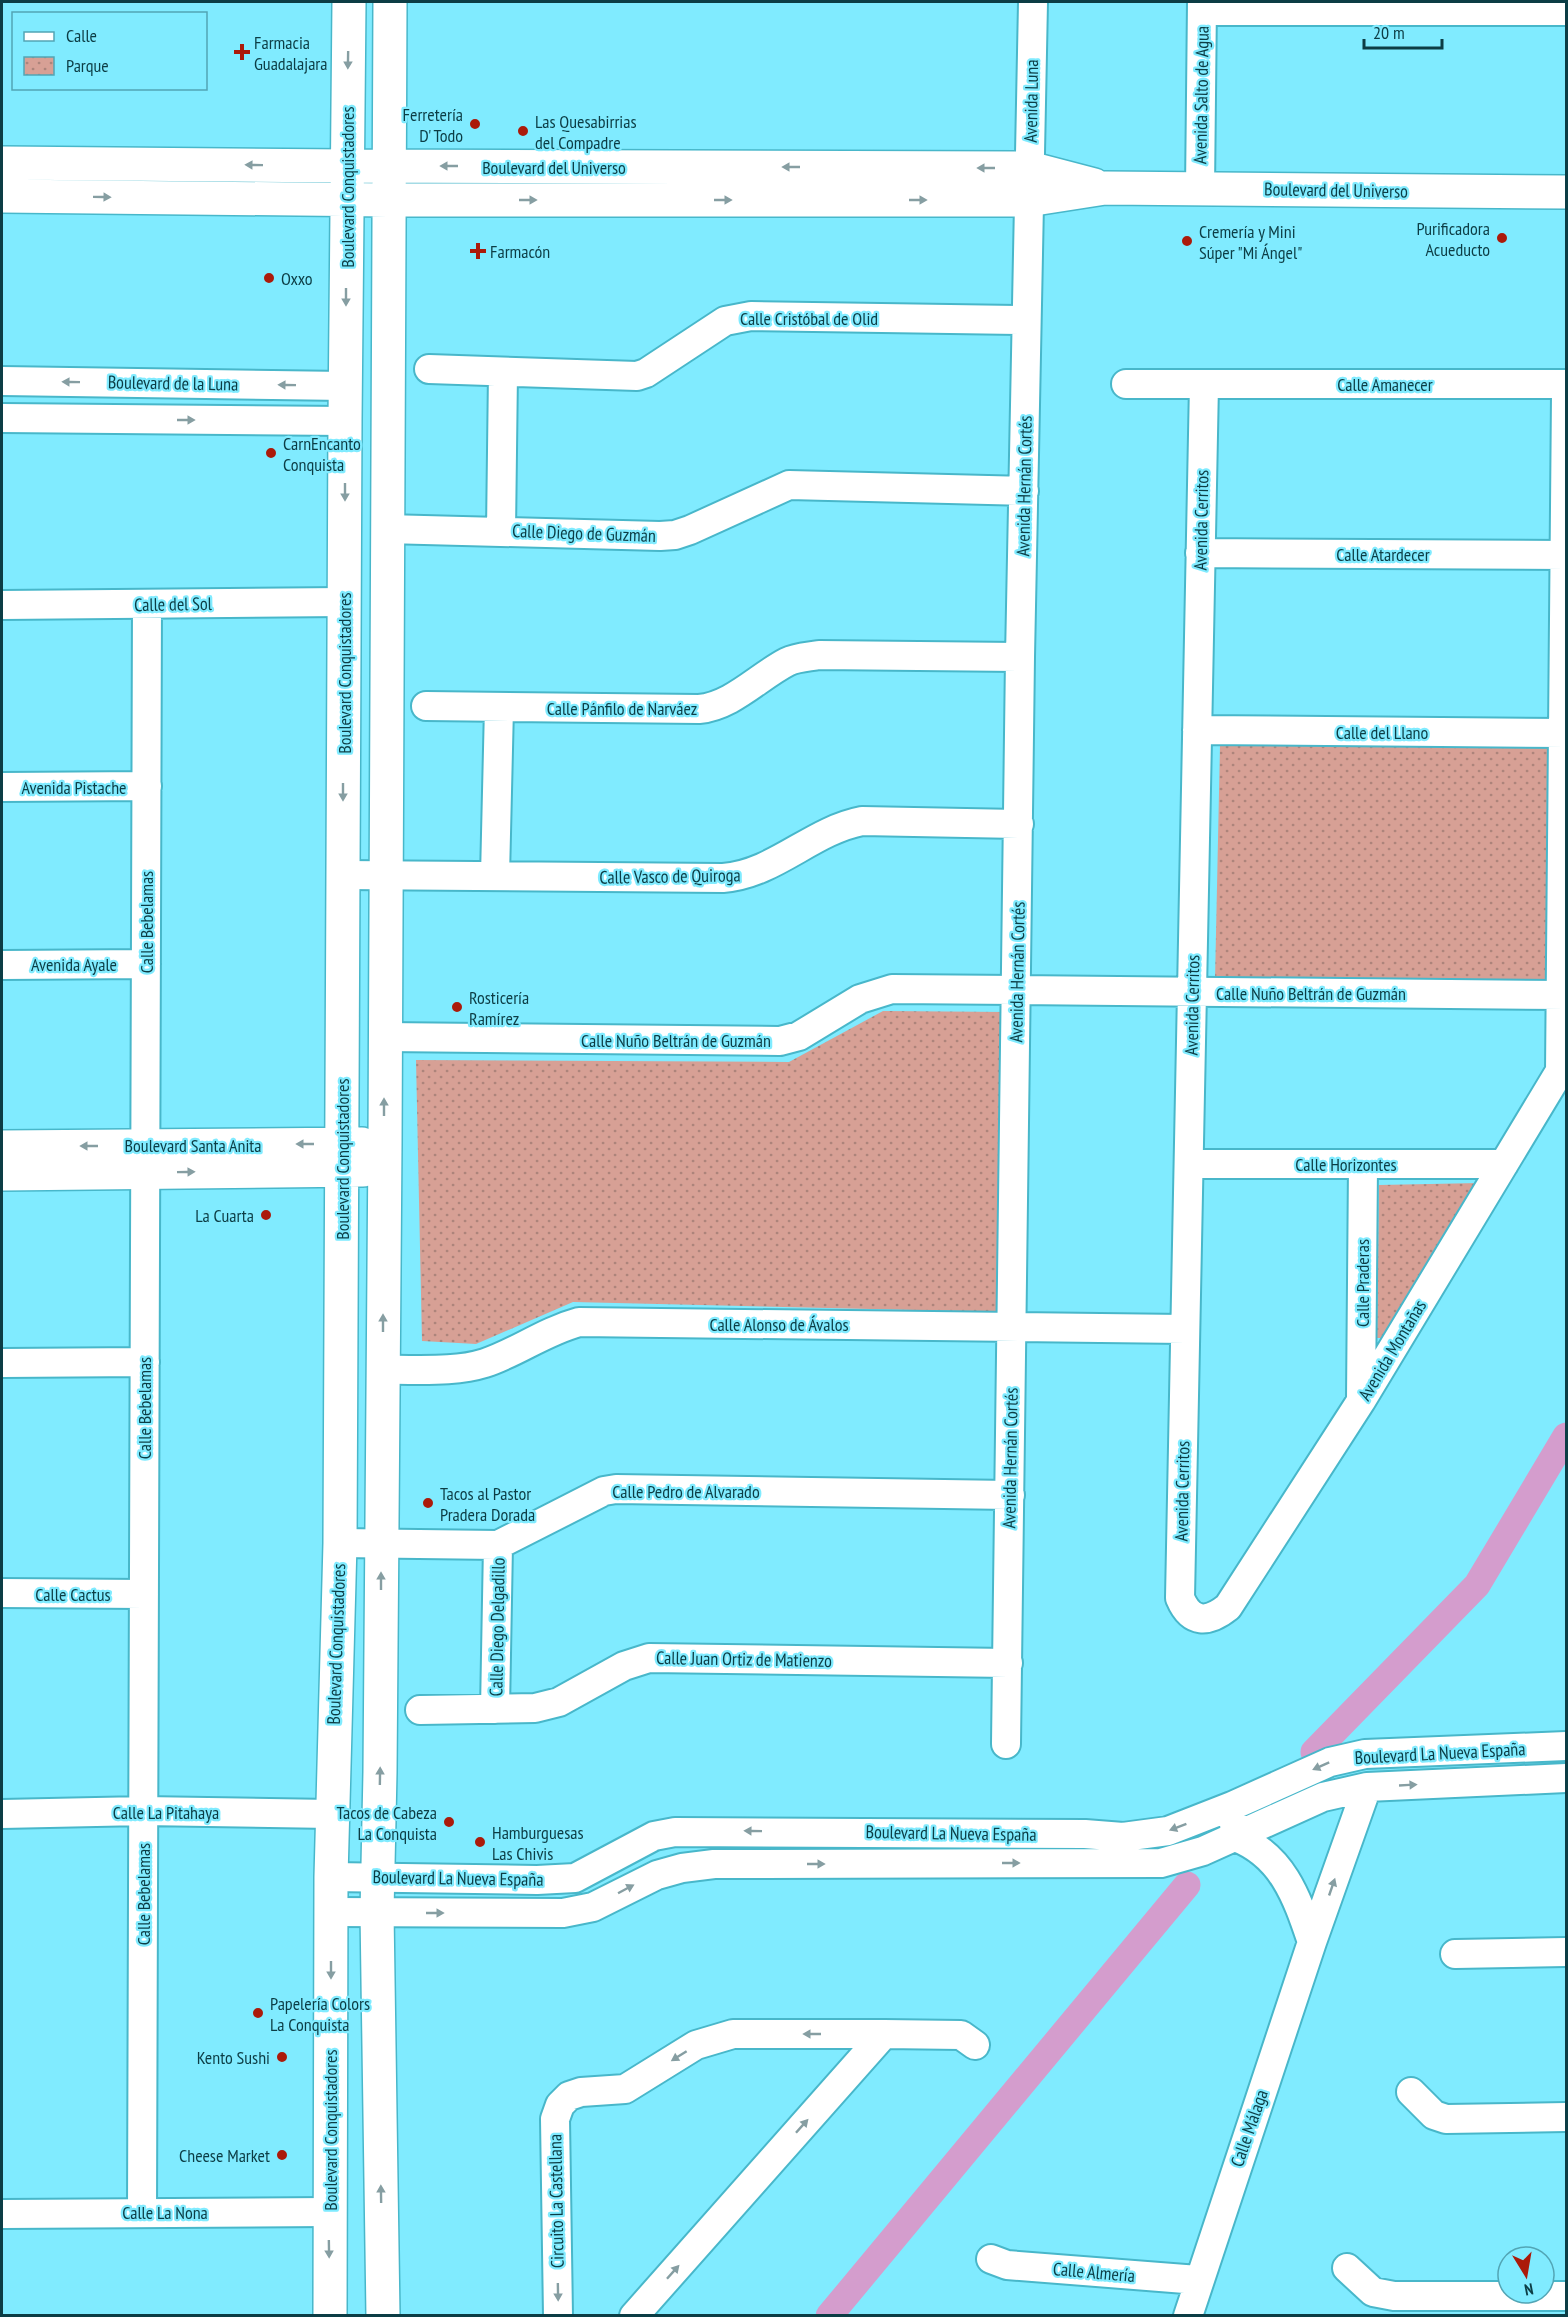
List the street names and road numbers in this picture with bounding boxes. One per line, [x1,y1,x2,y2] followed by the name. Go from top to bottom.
[1188,26,1214,164] street label: Avenida Salto de Agua
[1019,59,1043,143] street label: Avenida Luna
[336,106,359,268] street label: Boulevard Conquistadores
[482,156,626,179] street label: Boulevard del Universo
[1264,177,1408,203] street label: Boulevard del Universo
[740,307,878,330] street label: Calle Cristóbal de Olid
[108,370,238,396] street label: Boulevard de la Luna
[1337,373,1433,396] street label: Calle Amanecer
[1011,415,1037,557] street label: Avenida Hernán Cortés
[1189,470,1213,570] street label: Avenida Cerritos
[512,519,656,547] street label: Calle Diego de Guzmán
[1336,543,1430,566] street label: Calle Atardecer
[134,592,213,616] street label: Calle del Sol
[333,592,356,754] street label: Boulevard Conquistadores
[547,697,697,720] street label: Calle Pánfilo de Narváez
[1336,721,1429,744] street label: Calle del Llano
[21,776,127,799] street label: Avenida Pistache
[599,863,741,889] street label: Calle Vasco de Quiroga
[135,871,158,973] street label: Calle Bebelamas
[1004,901,1030,1043] street label: Avenida Hernán Cortés
[31,953,117,976] street label: Avenida Ayale
[1180,955,1204,1055] street label: Avenida Cerritos
[1216,982,1406,1005] street label: Calle Nuño Beltrán de Guzmán
[581,1029,771,1052] street label: Calle Nuño Beltrán de Guzmán
[331,1078,354,1240] street label: Boulevard Conquistadores
[125,1134,261,1157] street label: Boulevard Santa Anita
[1295,1153,1397,1176] street label: Calle Horizontes
[1351,1239,1374,1327] street label: Calle Praderas
[1353,1295,1431,1405] street label: Avenida Montañas
[709,1313,849,1336] street label: Calle Alonso de Ávalos
[133,1357,156,1459] street label: Calle Bebelamas
[997,1387,1023,1529] street label: Avenida Hernán Cortés
[1170,1441,1194,1541] street label: Avenida Cerritos
[612,1480,760,1503] street label: Calle Pedro de Alvarado
[484,1557,510,1697] street label: Calle Diego Delgadillo
[322,1563,350,1725] street label: Boulevard Conquistadores
[35,1583,111,1606] street label: Calle Cactus
[656,1646,832,1672] street label: Calle Juan Ortiz de Matienzo
[1354,1737,1526,1769] street label: Boulevard La Nueva España
[113,1801,219,1824] street label: Calle La Pitahaya
[865,1820,1037,1846] street label: Boulevard La Nueva España
[132,1843,155,1945] street label: Calle Bebelamas
[372,1865,544,1891] street label: Boulevard La Nueva España
[319,2049,342,2211] street label: Boulevard Conquistadores
[1225,2086,1273,2170] street label: Calle Málaga
[543,2134,569,2268] street label: Circuito La Castellana
[122,2201,208,2224] street label: Calle La Nona
[1052,2257,1136,2287] street label: Calle Almería

